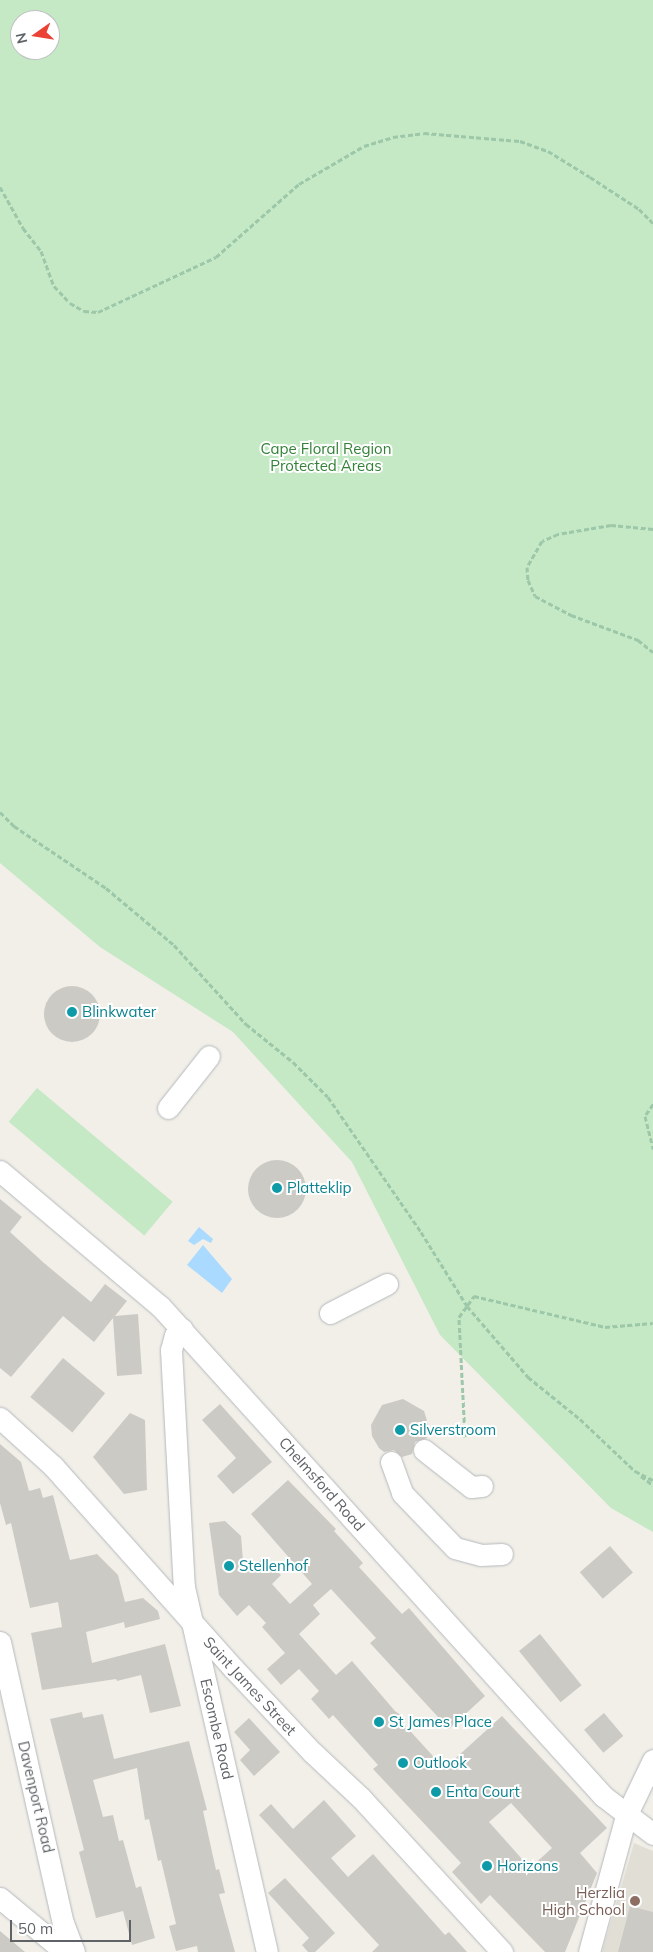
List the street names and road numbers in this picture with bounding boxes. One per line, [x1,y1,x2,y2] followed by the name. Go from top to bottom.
[275,1433,369,1535] street label: Chelmsford Road
[200,1633,300,1739] street label: Saint James Street
[197,1677,237,1781] street label: Escombe Road
[14,1739,58,1855] street label: Davenport Road

